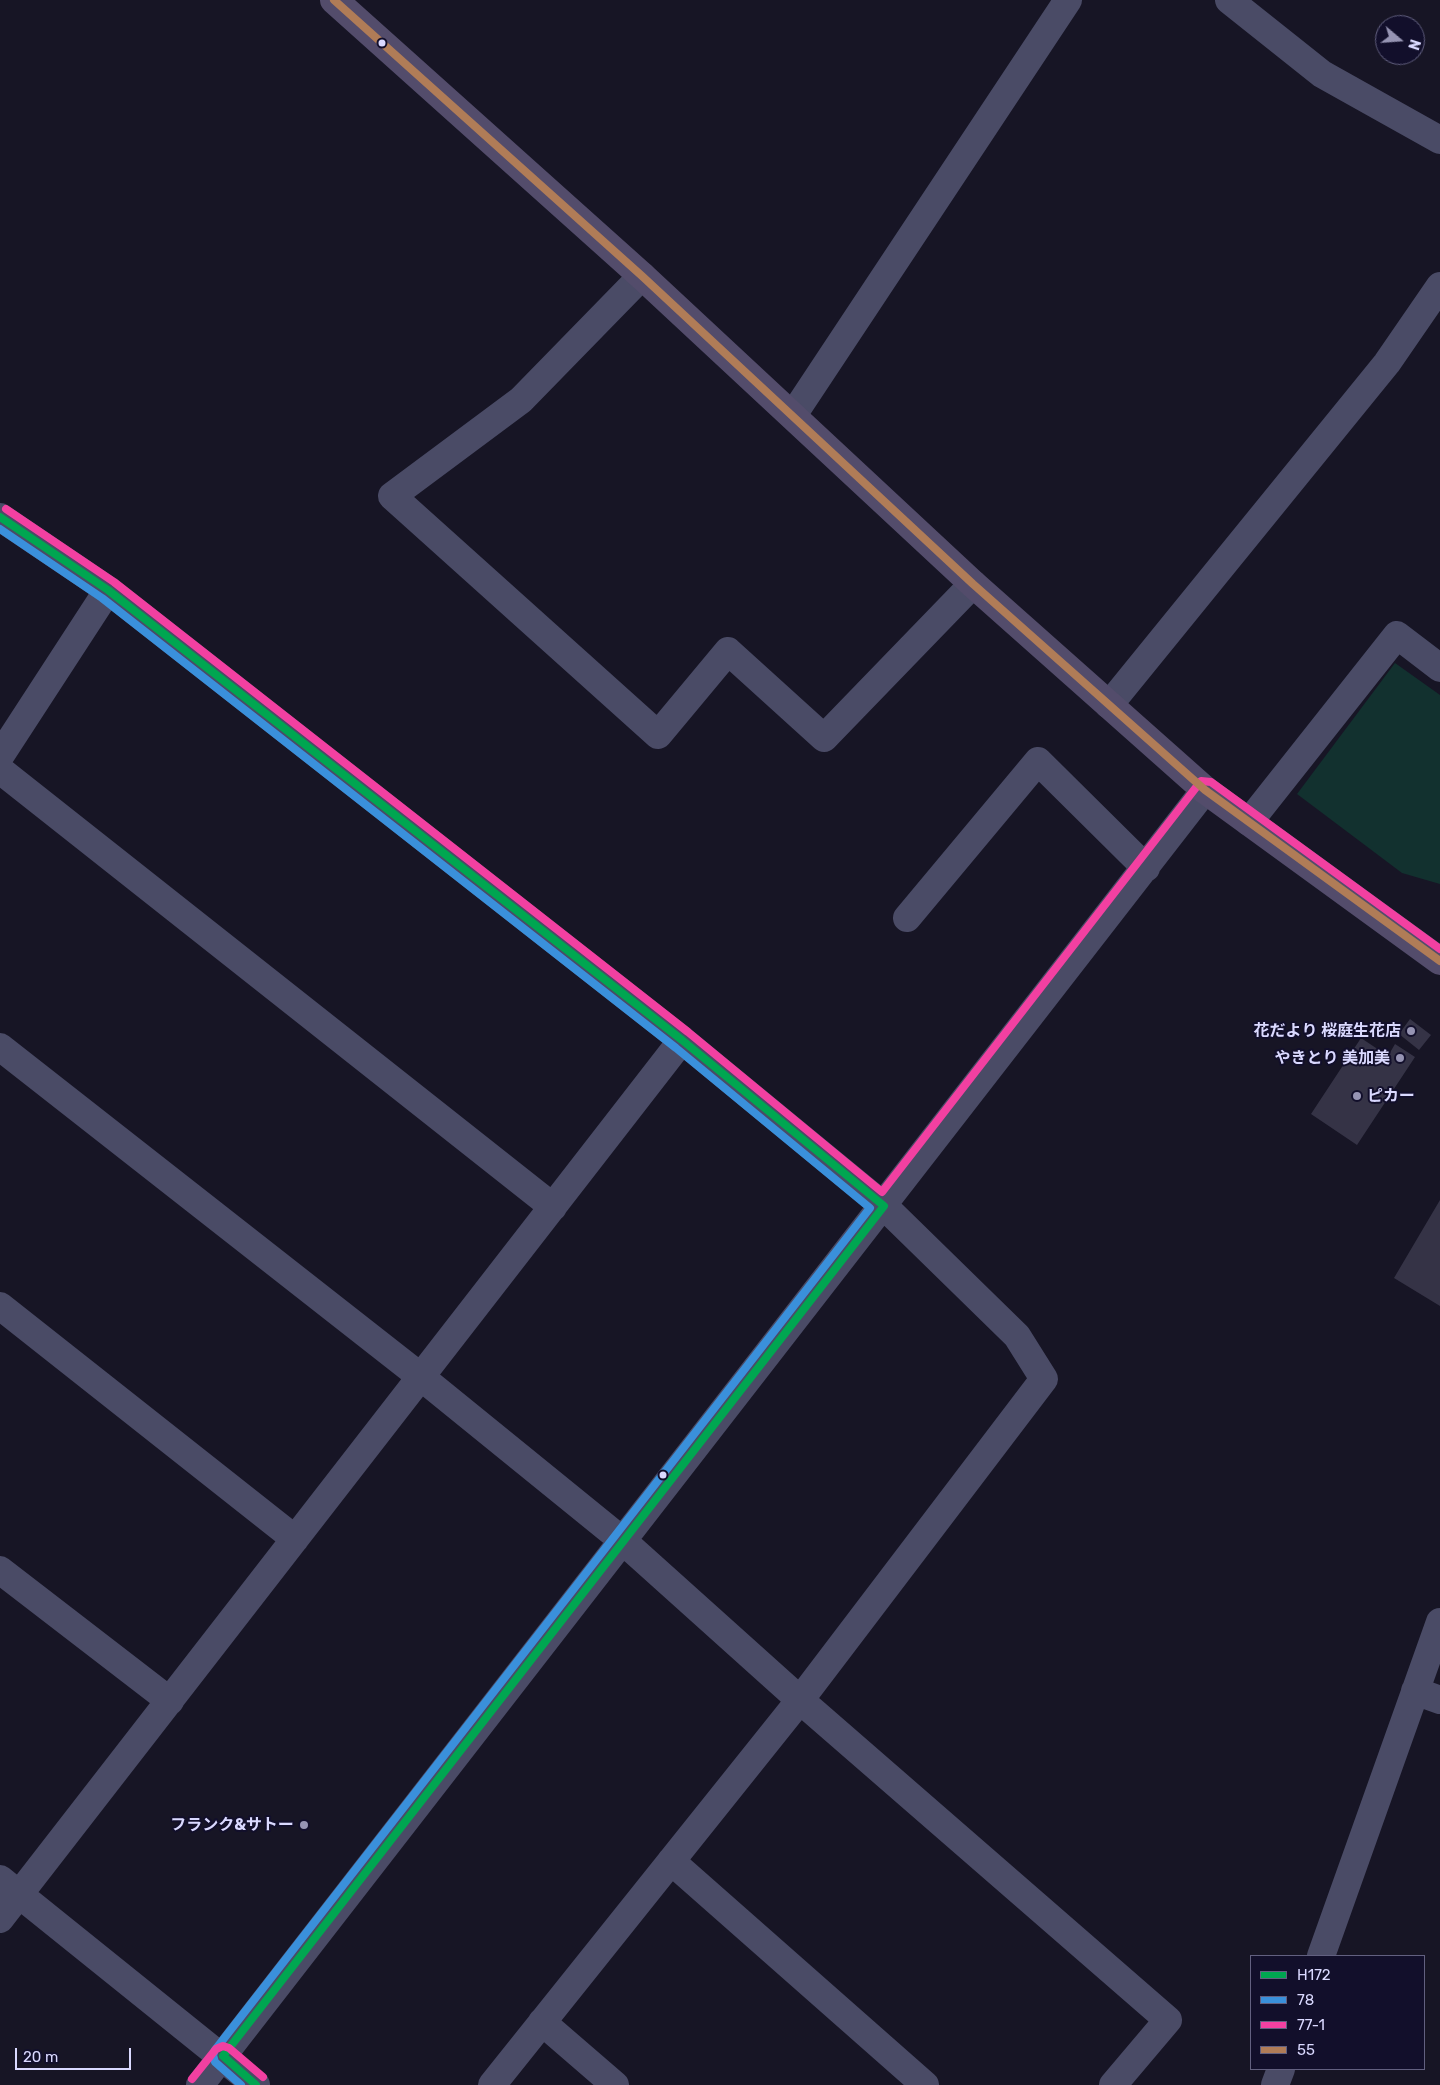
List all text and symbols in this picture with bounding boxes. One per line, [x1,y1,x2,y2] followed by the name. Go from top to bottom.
[1375,15,1425,65] north arrow
[1404,37,1423,52] text: N
[377,38,387,48] unlabelled marker
[1254,1021,1401,1041] place label: 花だより 桜庭生花店
[1405,1025,1417,1037] marker: 花だより 桜庭生花店
[1275,1048,1390,1068] place label: やきとり 美加美
[1394,1052,1406,1064] marker: やきとり 美加美
[1367,1086,1415,1106] place label: ピカー
[1351,1090,1363,1102] marker: ピカー
[658,1470,668,1480] unlabelled marker
[170,1815,294,1835] place label: フランク&サトー
[298,1819,310,1831] marker: フランク&サトー
[1250,1955,1425,2070] legend
[1297,1966,1331,1984] text: H172
[1297,1991,1314,2009] text: 78
[1297,2016,1325,2034] text: 77-1
[18,2038,134,2070] scale bar
[1297,2041,1315,2059] text: 55
[23,2048,58,2066] text: 20 m

